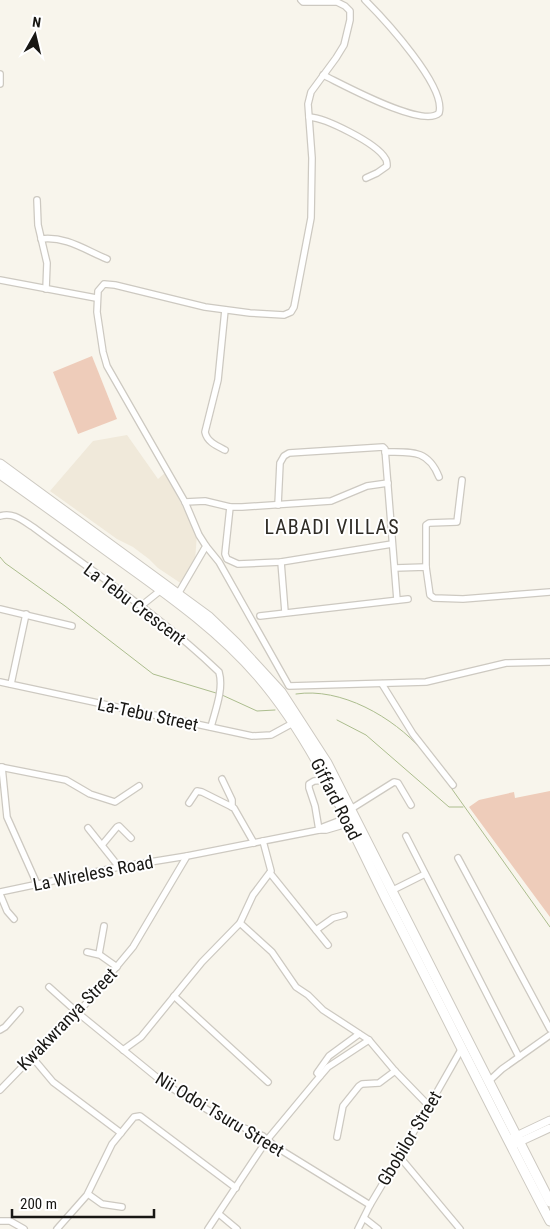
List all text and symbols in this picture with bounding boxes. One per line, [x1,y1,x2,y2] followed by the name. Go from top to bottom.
[10,10,60,60] north arrow
[31,14,42,31] text: N
[264,515,400,539] district label: LABADI VILLAS
[80,559,190,649] street label: La Tebu Crescent
[96,693,200,735] street label: La-Tebu Street
[306,754,366,844] street label: Giffard Road
[31,851,155,895] street label: La Wireless Road
[13,963,121,1075] street label: Kwakwranya Street
[152,1067,288,1161] street label: Nii Odoi Tsuru Street
[373,1087,445,1189] street label: Gbobilor Street
[12,1186,155,1218] scale bar
[20,1195,57,1213] text: 200 m

